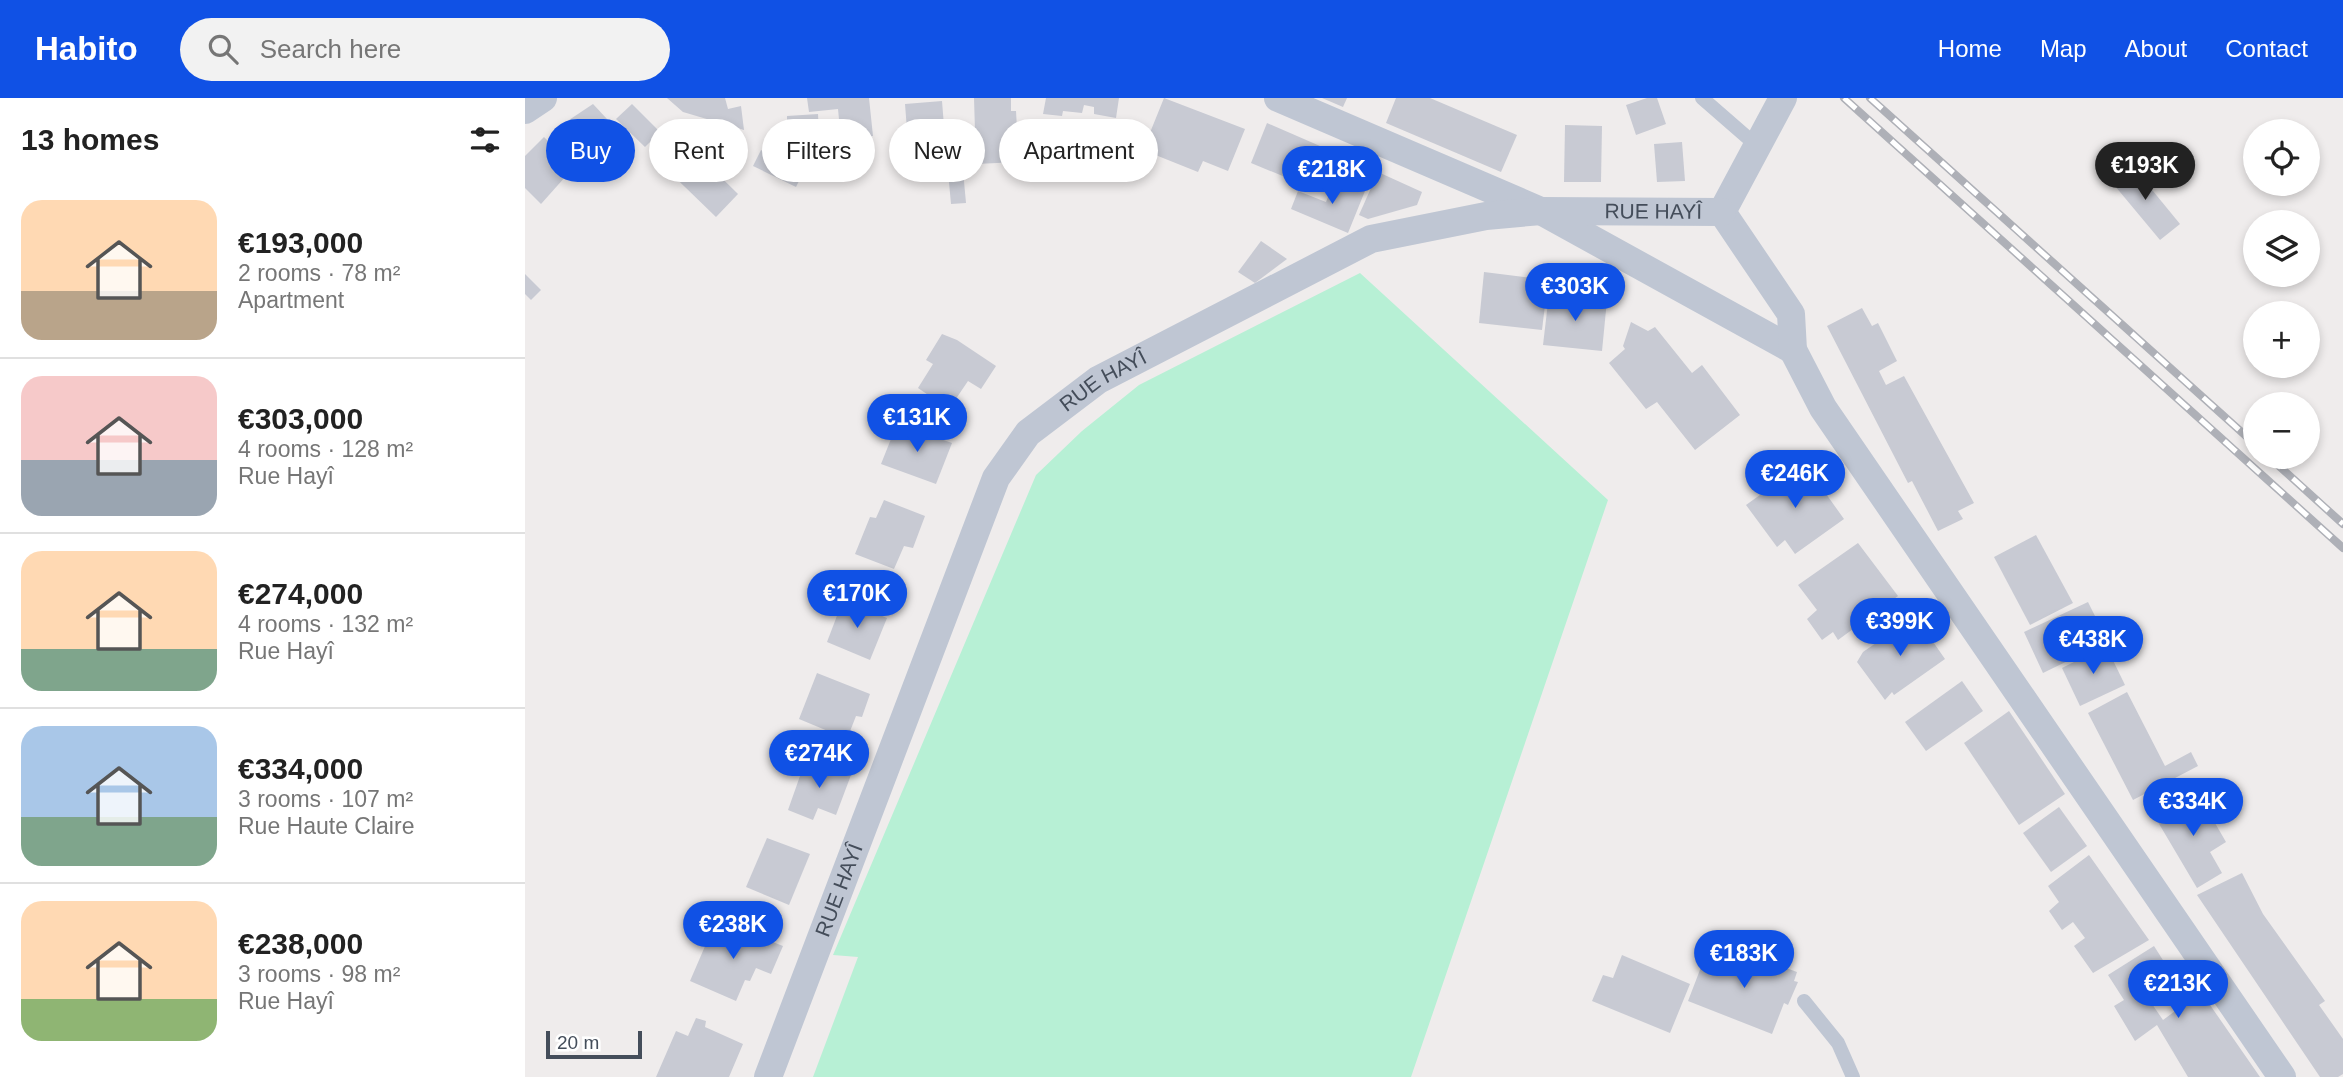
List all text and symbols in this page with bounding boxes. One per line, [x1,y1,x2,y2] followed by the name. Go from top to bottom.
[180,18,670,81] search box
[35,30,138,67] text: Habito
[204,30,242,68] icon: search
[260,34,401,64] text: Search here
[1938,35,2002,62] text: Home
[2040,35,2087,62] text: Map
[2125,35,2187,62] text: About
[2225,35,2308,62] text: Contact
[546,119,635,182] chip: Buy
[649,119,748,182] chip: Rent
[762,119,875,182] chip: Filters
[889,119,985,182] chip: New
[999,119,1158,182] chip: Apartment
[2243,119,2320,469] map controls
[2243,119,2320,196] button: locate
[466,121,504,159] icon: filters
[21,123,159,156] text: 13 homes
[2096,142,2194,202] pin: €193K
[1283,146,1381,206] pin: €218K
[2111,152,2179,178] text: €193K
[1298,156,1366,182] text: €218K
[1604,199,1703,223] street label: RUE HAYÎ
[2243,210,2320,287] button: layers
[238,226,363,259] text: €193,000
[77,228,161,312] icon: home
[238,260,400,286] text: 2 rooms · 78 m²
[1526,264,1624,323] pin: €303K
[1541,273,1609,299] text: €303K
[238,287,344,313] text: Apartment
[2243,301,2320,378] button: +
[1055,345,1151,416] street label: RUE HAYÎ
[2243,392,2320,469] button: −
[868,394,966,454] pin: €131K
[238,402,363,435] text: €303,000
[77,404,161,488] icon: home
[883,404,951,430] text: €131K
[238,436,413,462] text: 4 rooms · 128 m²
[1746,450,1844,510] pin: €246K
[1761,460,1829,486] text: €246K
[238,463,334,489] text: Rue Hayî
[808,570,906,630] pin: €170K
[238,577,363,610] text: €274,000
[77,579,161,663] icon: home
[823,580,891,606] text: €170K
[1851,598,1949,658] pin: €399K
[1866,608,1934,634] text: €399K
[238,611,413,637] text: 4 rooms · 132 m²
[2044,616,2142,676] pin: €438K
[2059,626,2127,652] text: €438K
[238,638,334,664] text: Rue Hayî
[770,730,868,790] pin: €274K
[785,740,853,766] text: €274K
[238,752,363,785] text: €334,000
[77,754,161,838] icon: home
[2144,778,2242,838] pin: €334K
[238,786,413,812] text: 3 rooms · 107 m²
[2159,788,2227,814] text: €334K
[238,813,414,839] text: Rue Haute Claire
[811,839,867,940] street label: RUE HAYÎ
[684,902,782,961] pin: €238K
[699,911,767,937] text: €238K
[238,927,363,960] text: €238,000
[77,929,161,1013] icon: home
[1695,930,1793,990] pin: €183K
[1710,940,1778,966] text: €183K
[2129,960,2227,1020] pin: €213K
[238,961,400,987] text: 3 rooms · 98 m²
[2144,970,2212,996] text: €213K
[238,988,334,1014] text: Rue Hayî
[546,1028,642,1060] scale bar
[557,1032,599,1053] text: 20 m

